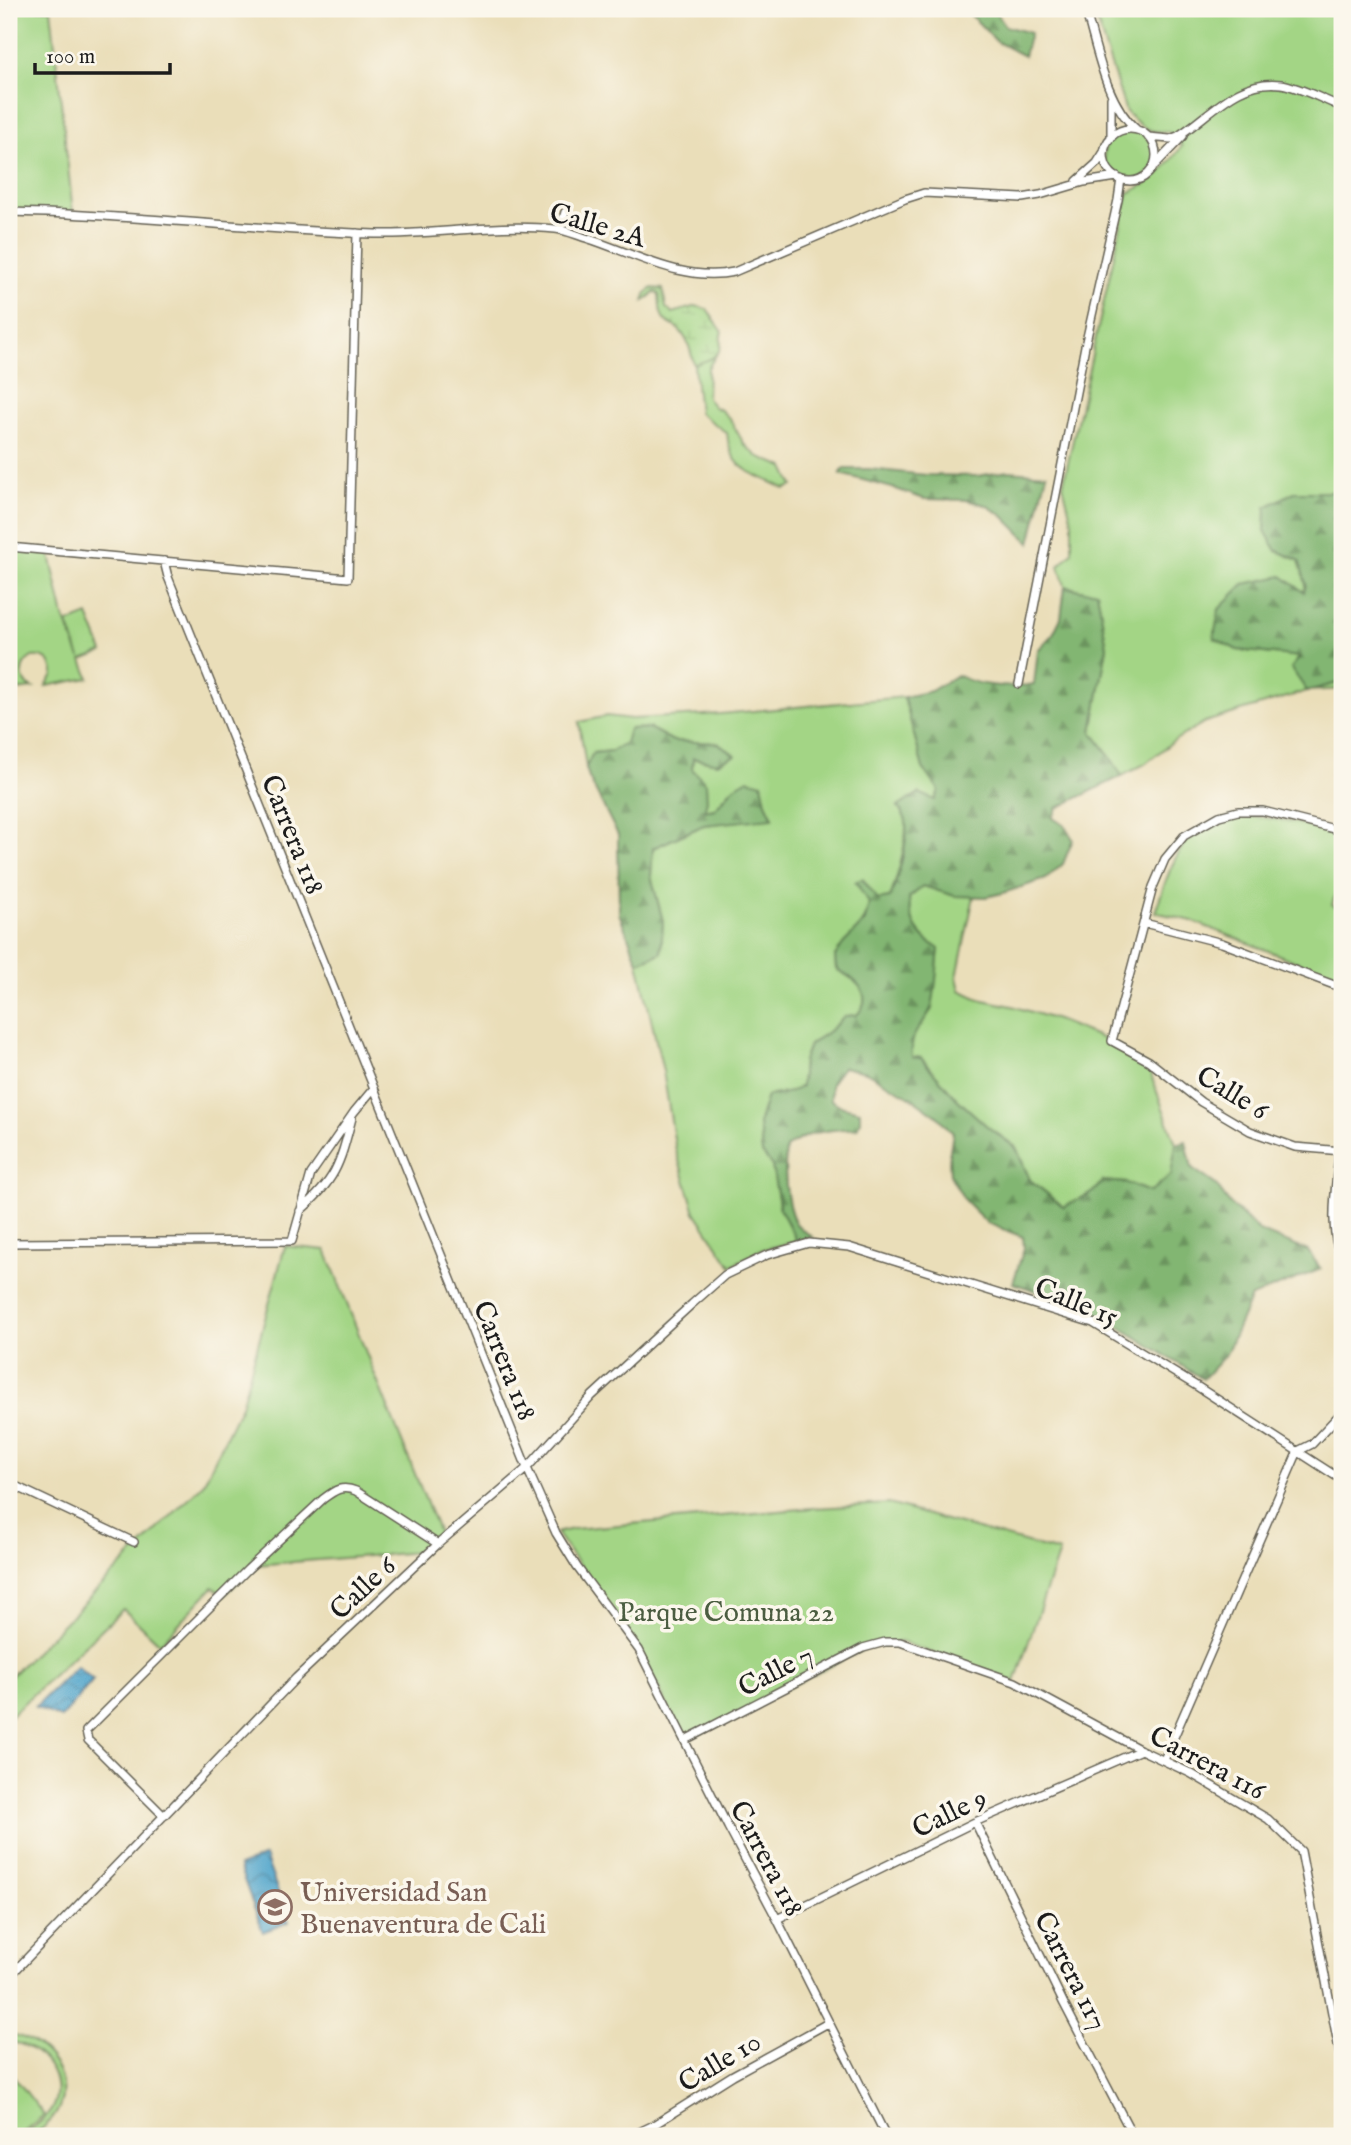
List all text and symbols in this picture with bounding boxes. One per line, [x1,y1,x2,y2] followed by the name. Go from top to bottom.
[35,32,170,76] scale bar
[46,44,95,71] text: 100 m
[545,196,650,257] street label: Calle 2A
[252,770,331,900] street label: Carrera 118
[1189,1059,1275,1130] street label: Calle 6
[1029,1271,1123,1336] street label: Calle 15
[464,1296,543,1426] street label: Carrera 118
[323,1549,405,1628] street label: Calle 6
[618,1596,834,1631] park label: Parque Comuna 22
[733,1639,819,1706] street label: Calle 7
[1143,1719,1272,1810] street label: Carrera 116
[907,1781,993,1847] street label: Calle 9
[721,1795,811,1923] street label: Carrera 118
[300,1876,546,1943] place label: Universidad San Buenaventura de Cali
[256,1888,294,1926] school or university icon: Universidad San Buenaventura de Cali
[1025,1906,1114,2036] street label: Carrera 117
[673,2025,768,2101] street label: Calle 10

